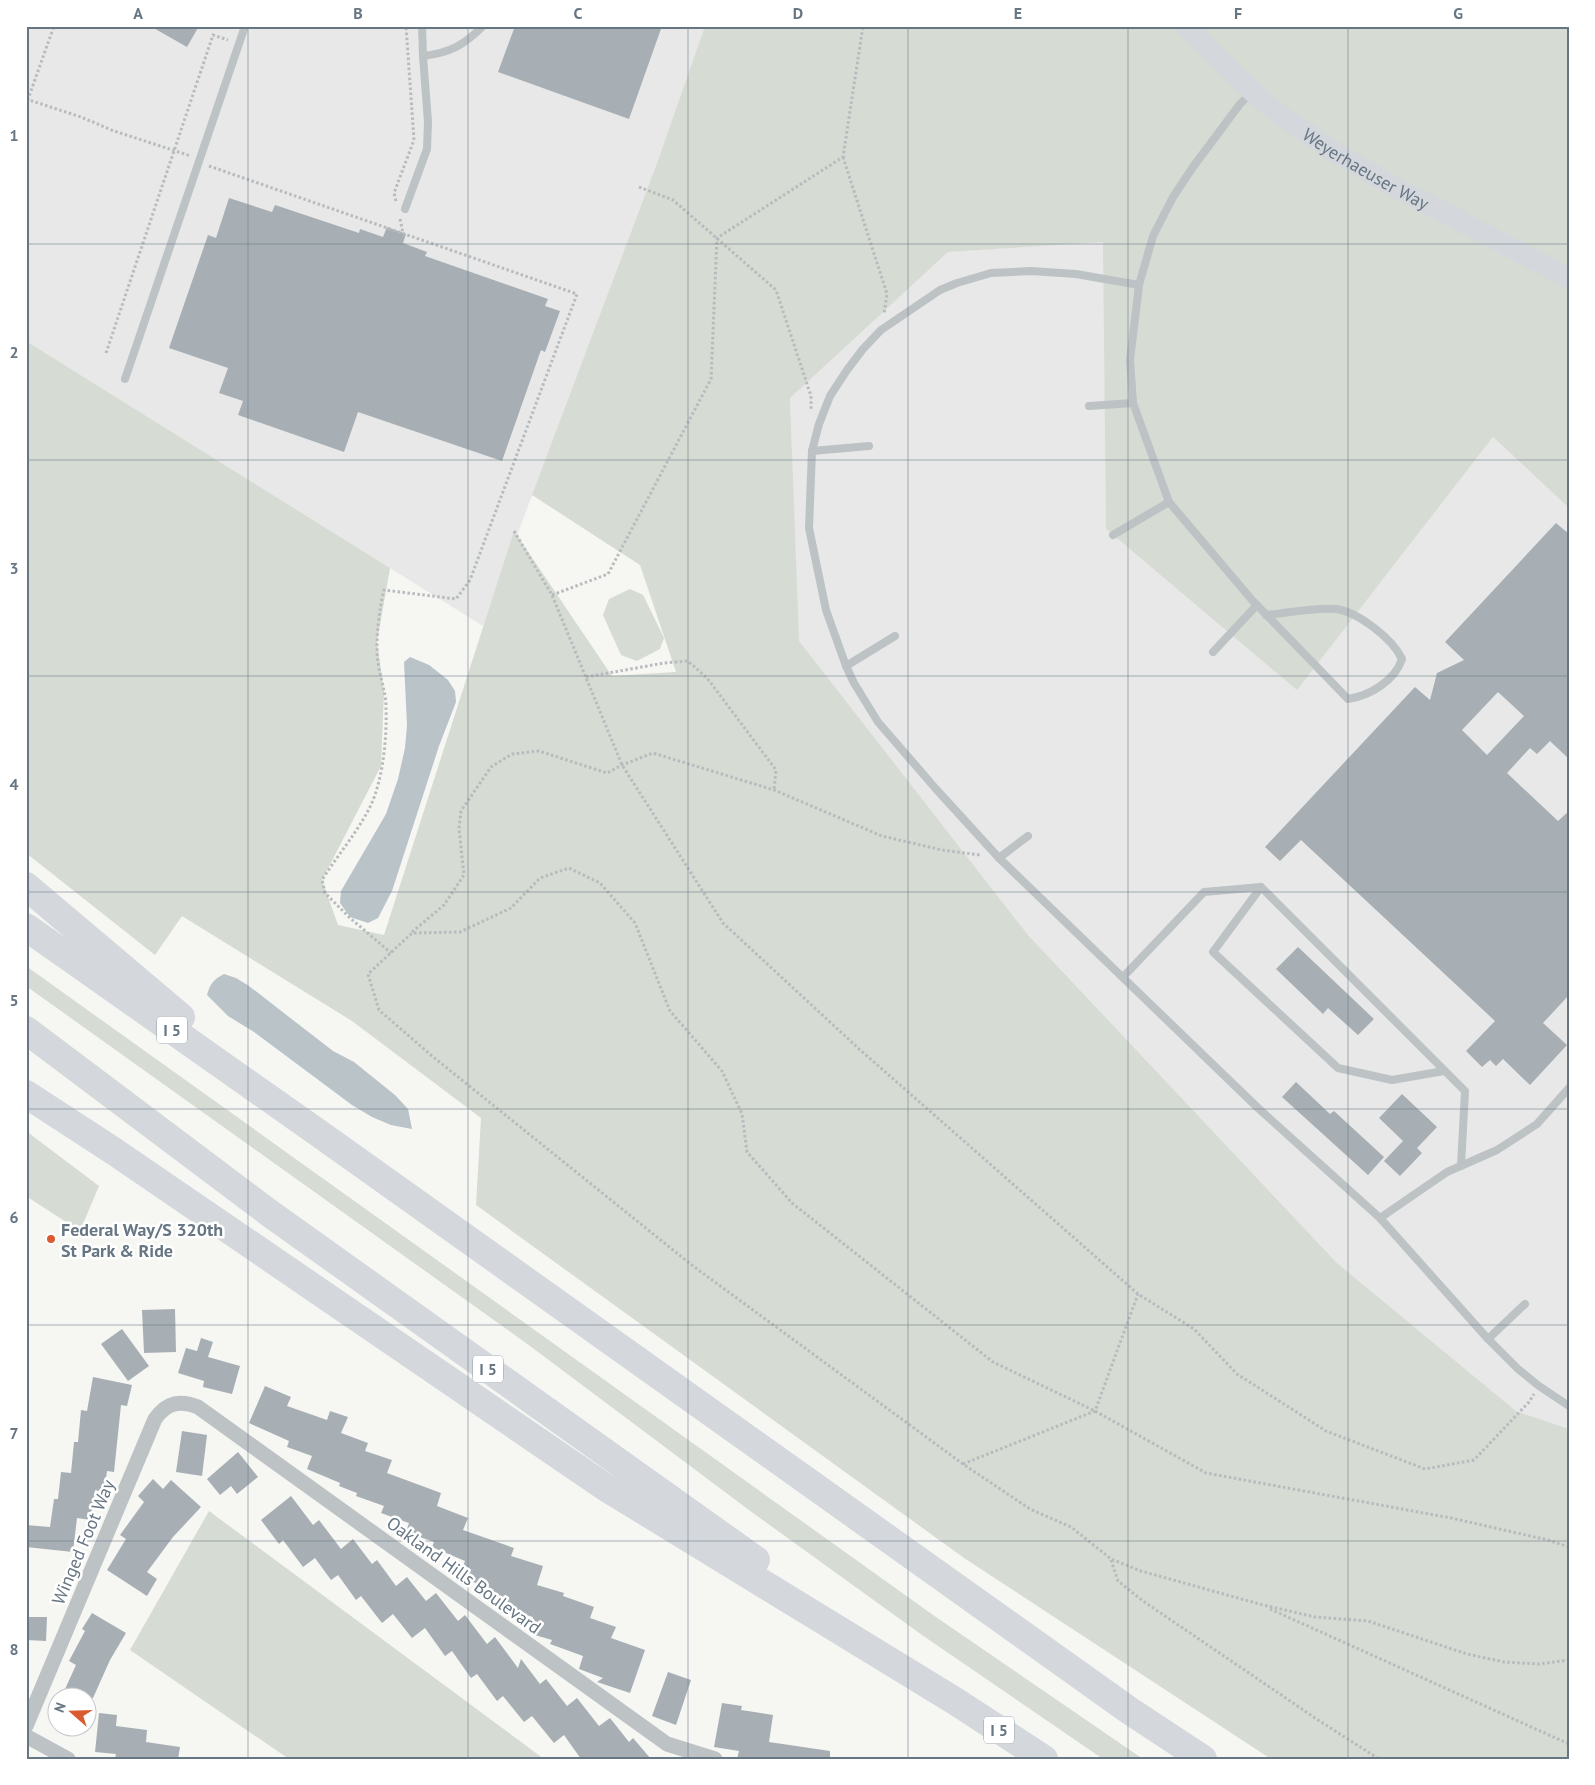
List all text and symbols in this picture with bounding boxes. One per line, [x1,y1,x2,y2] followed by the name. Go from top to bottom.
[133,3,143,23] text: A
[353,3,363,23] text: B
[574,3,583,23] text: C
[793,3,803,23] text: D
[1014,3,1022,23] text: E
[1234,3,1242,23] text: F
[1453,3,1463,23] text: G
[1298,122,1434,215] street label: Weyerhaeuser Way
[9,125,19,145] text: 1
[9,342,19,362] text: 2
[9,558,19,578] text: 3
[9,774,19,794] text: 4
[9,990,19,1010] text: 5
[157,1016,187,1044] road number: I 5
[9,1207,19,1227] text: 6
[61,1218,223,1262] place label: Federal Way/S 320th St Park & Ride
[45,1233,57,1245] marker: Federal Way/S 320th St Park & Ride
[473,1356,503,1382] road number: I 5
[9,1423,19,1443] text: 7
[46,1475,120,1608] street label: Winged Foot Way
[382,1511,546,1639] street label: Oakland Hills Boulevard
[9,1639,19,1659] text: 8
[48,1688,98,1738] north arrow
[50,1700,70,1715] text: N
[984,1716,1014,1744] road number: I 5

